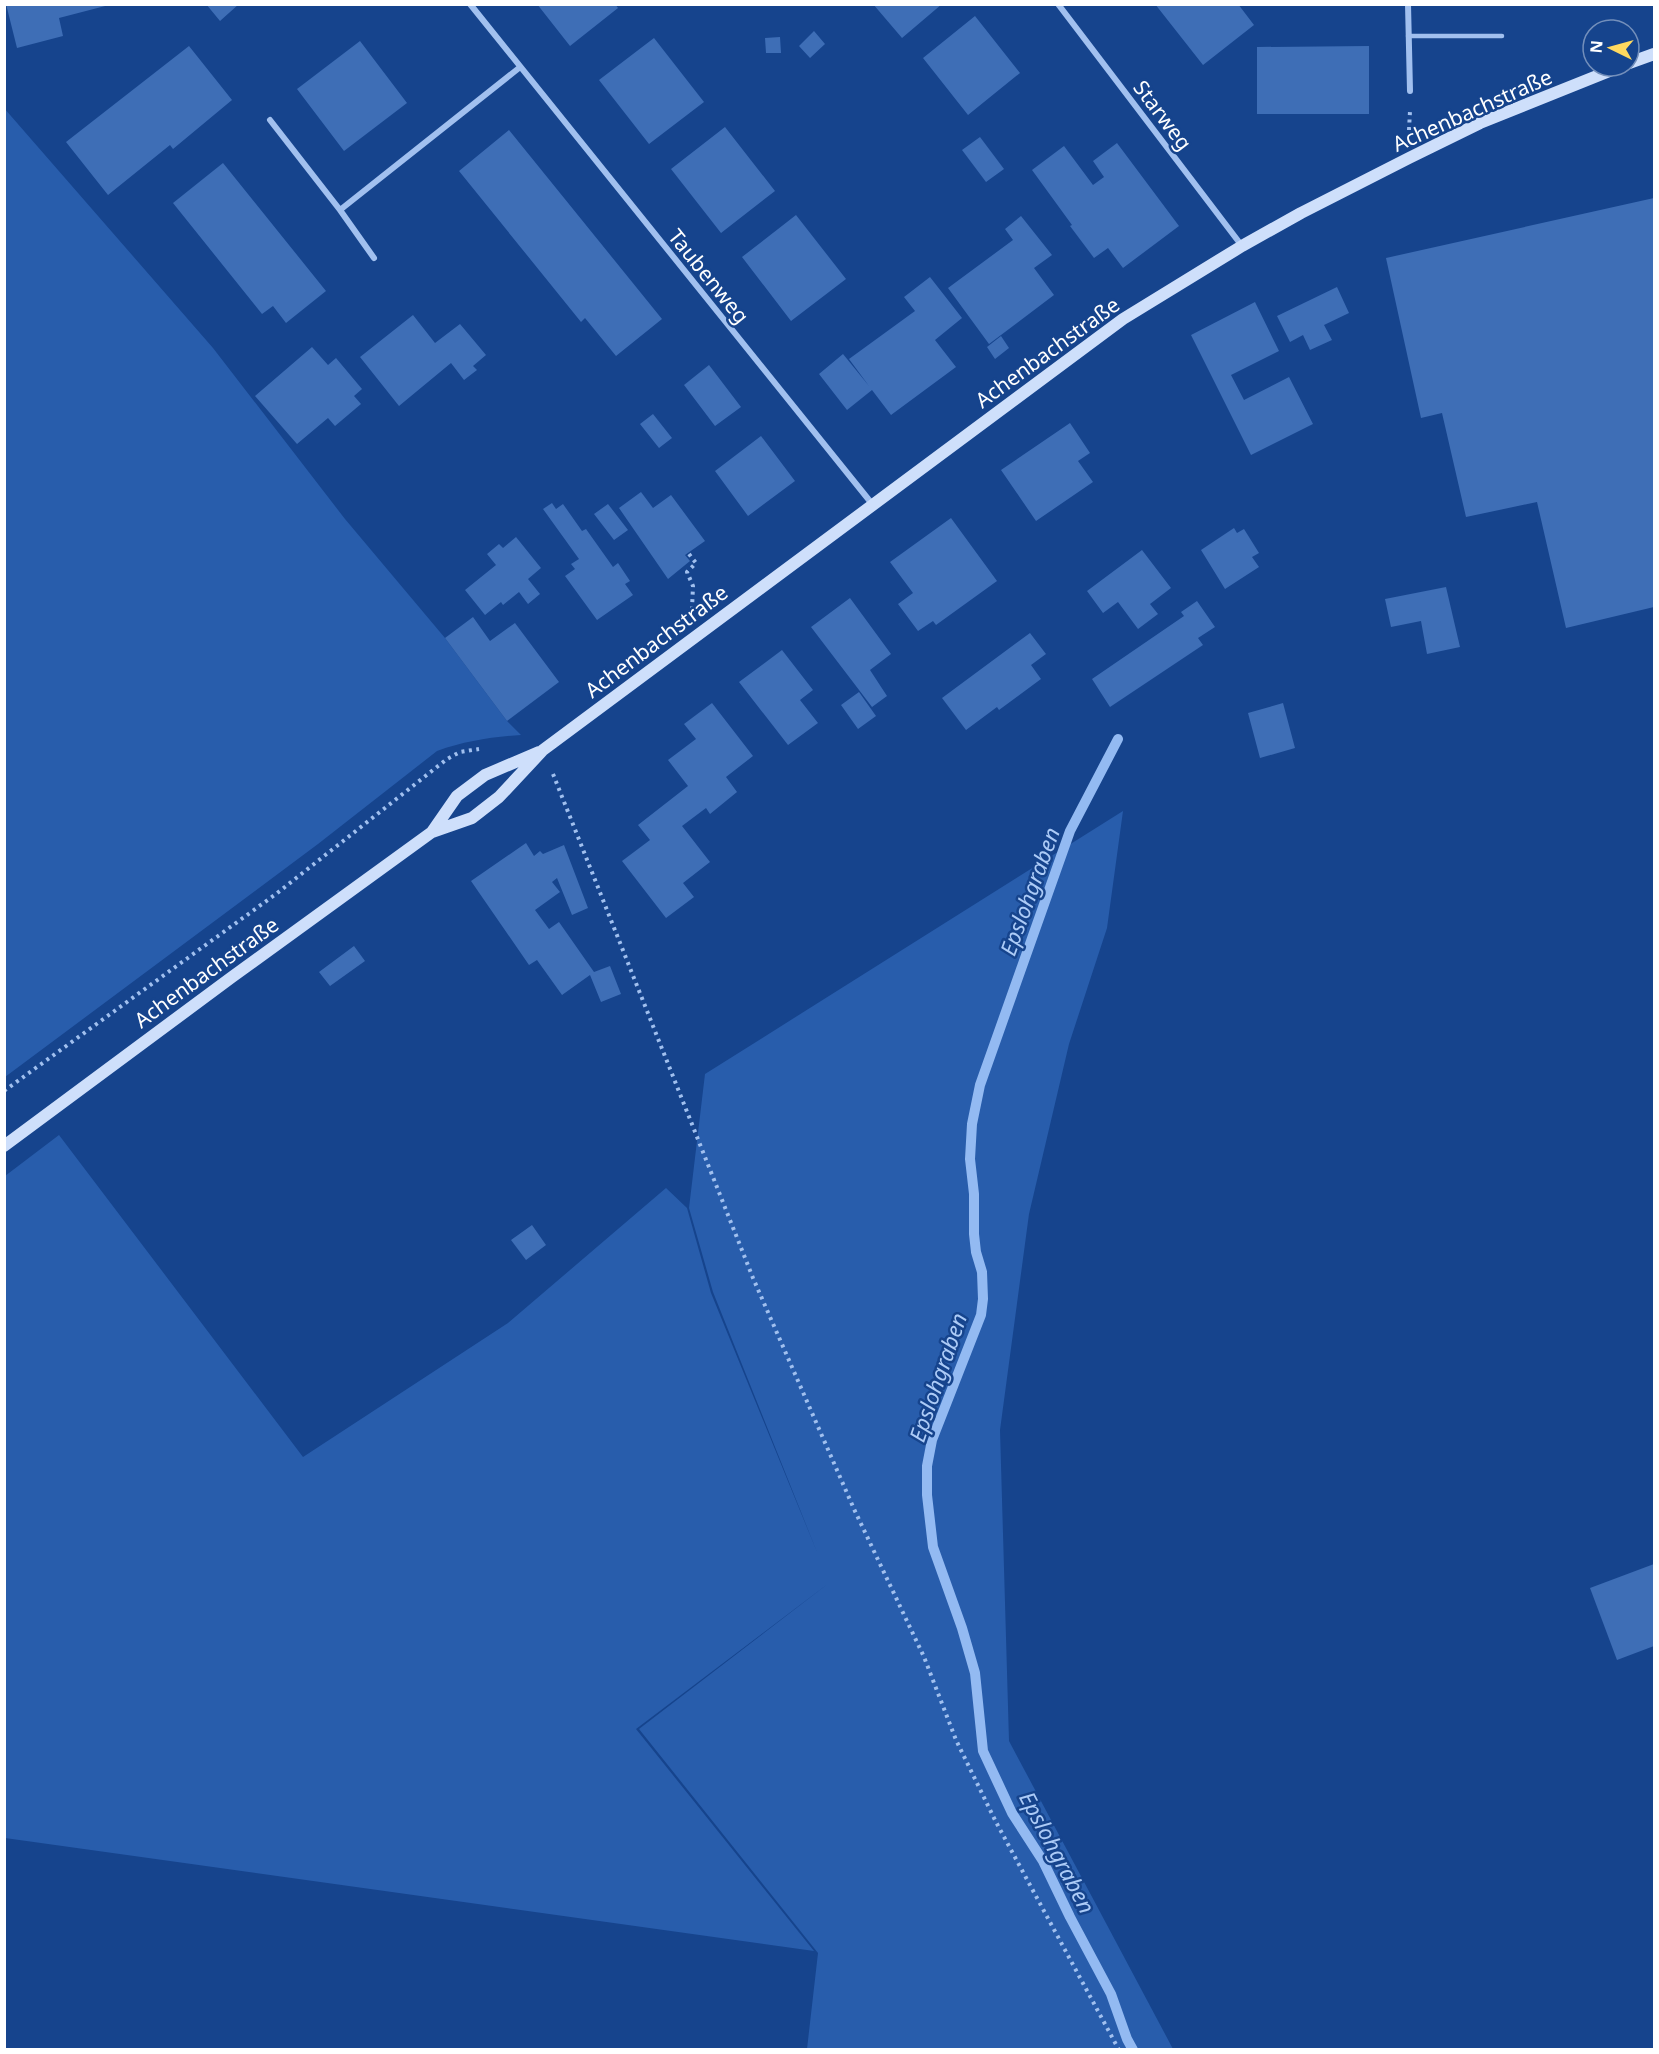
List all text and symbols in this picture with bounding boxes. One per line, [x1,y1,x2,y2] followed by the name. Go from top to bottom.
[1581,18,1641,78] north arrow
[1585,39,1608,54] text: N
[1388,62,1556,158] street label: Achenbachstraße
[1127,74,1199,156] street label: Starweg
[662,223,756,329] street label: Taubenweg
[969,290,1125,414] street label: Achenbachstraße
[579,578,733,704] street label: Achenbachstraße
[992,823,1066,959] water label: Epslohgraben
[128,910,284,1034] street label: Achenbachstraße
[901,1309,973,1445] water label: Epslohgraben
[1013,1786,1103,1918] water label: Epslohgraben

